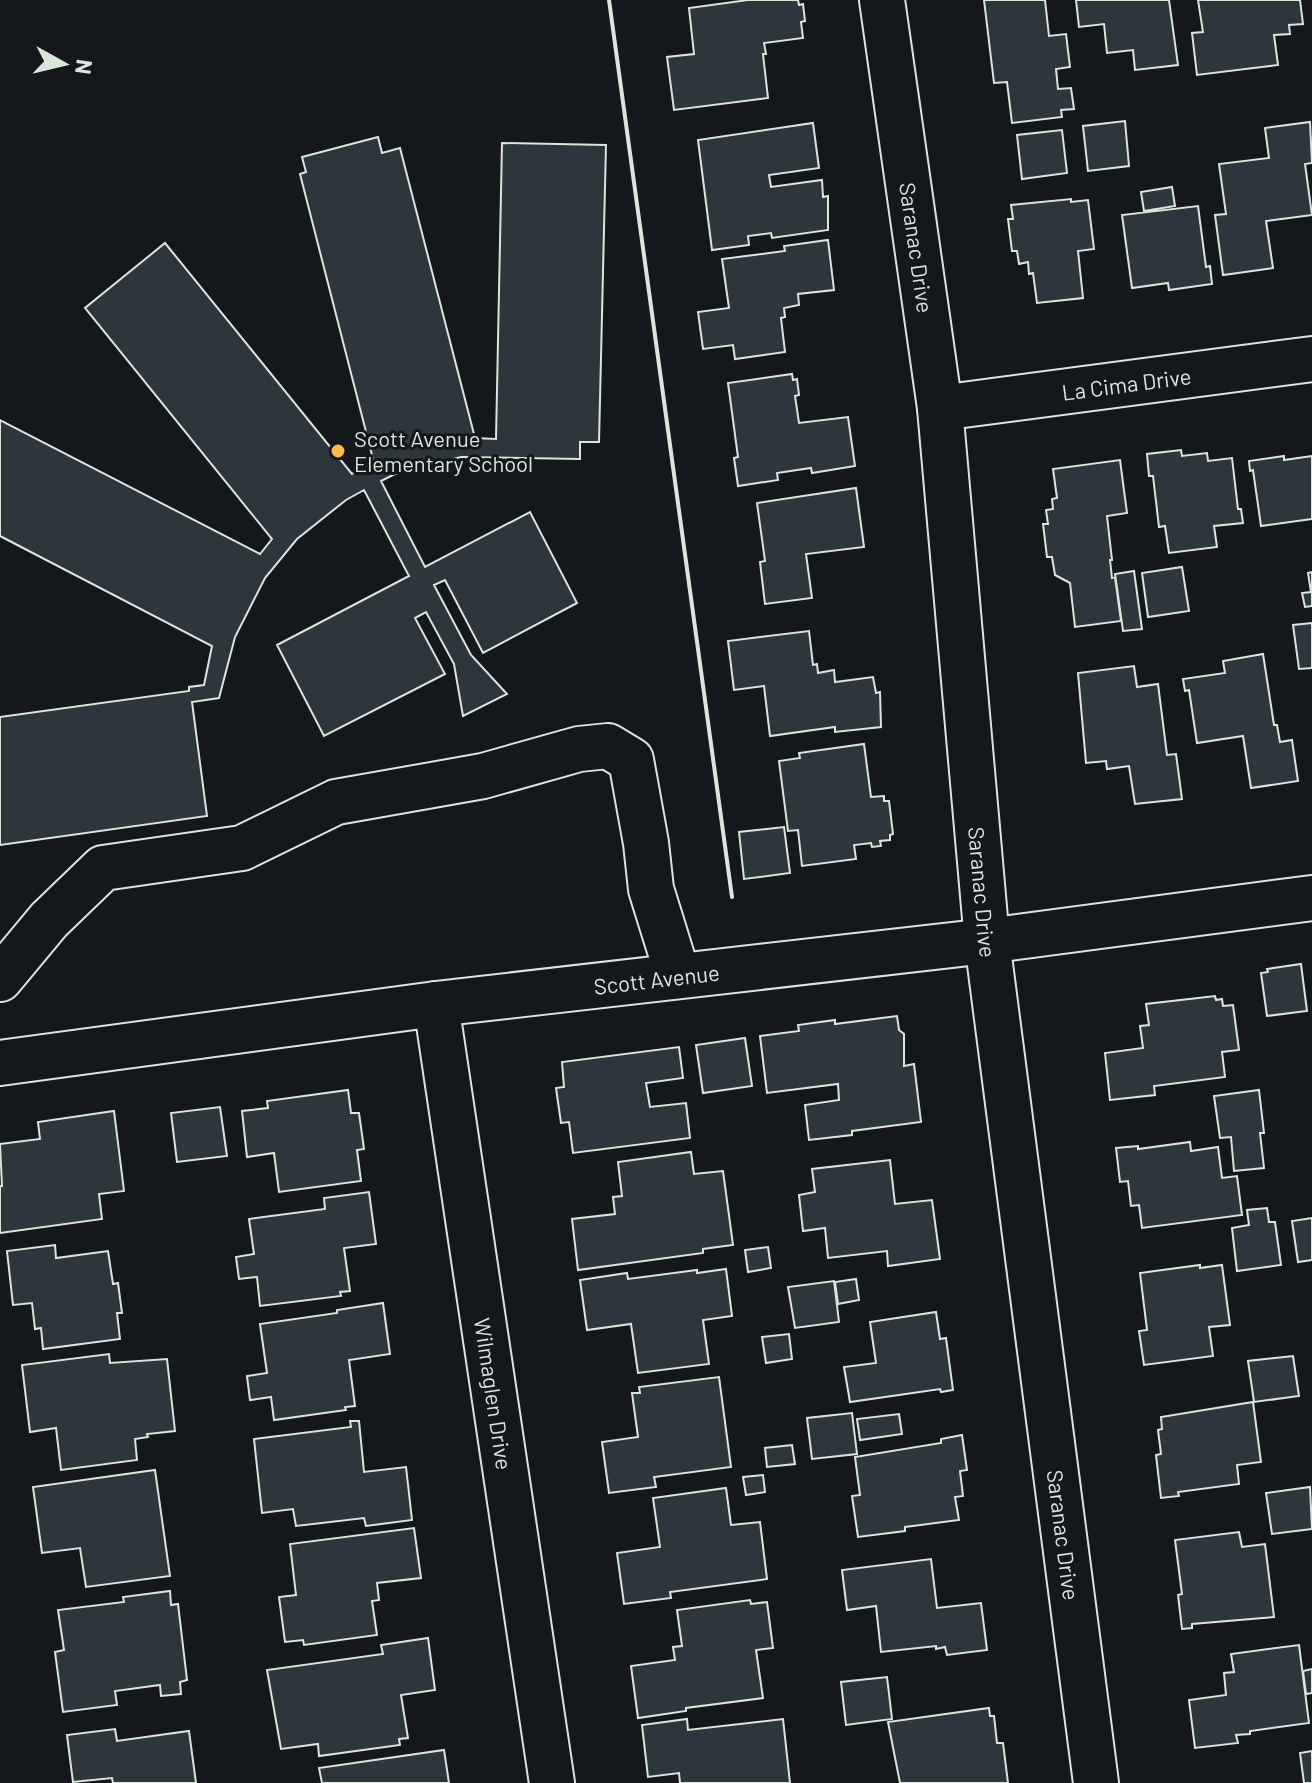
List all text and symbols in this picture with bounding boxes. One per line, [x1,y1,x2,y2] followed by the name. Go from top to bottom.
[24,24,104,104] north arrow
[71,58,99,76] text: N
[895,181,939,314] street label: Saranac Drive
[1060,362,1193,405] street label: La Cima Drive
[354,425,533,476] place label: Scott Avenue Elementary School
[329,442,347,460] marker: Scott Avenue Elementary School
[964,825,1002,959] street label: Saranac Drive
[592,959,721,999] street label: Scott Avenue
[470,1316,518,1471] street label: Wilmaglen Drive
[1043,1468,1085,1602] street label: Saranac Drive

